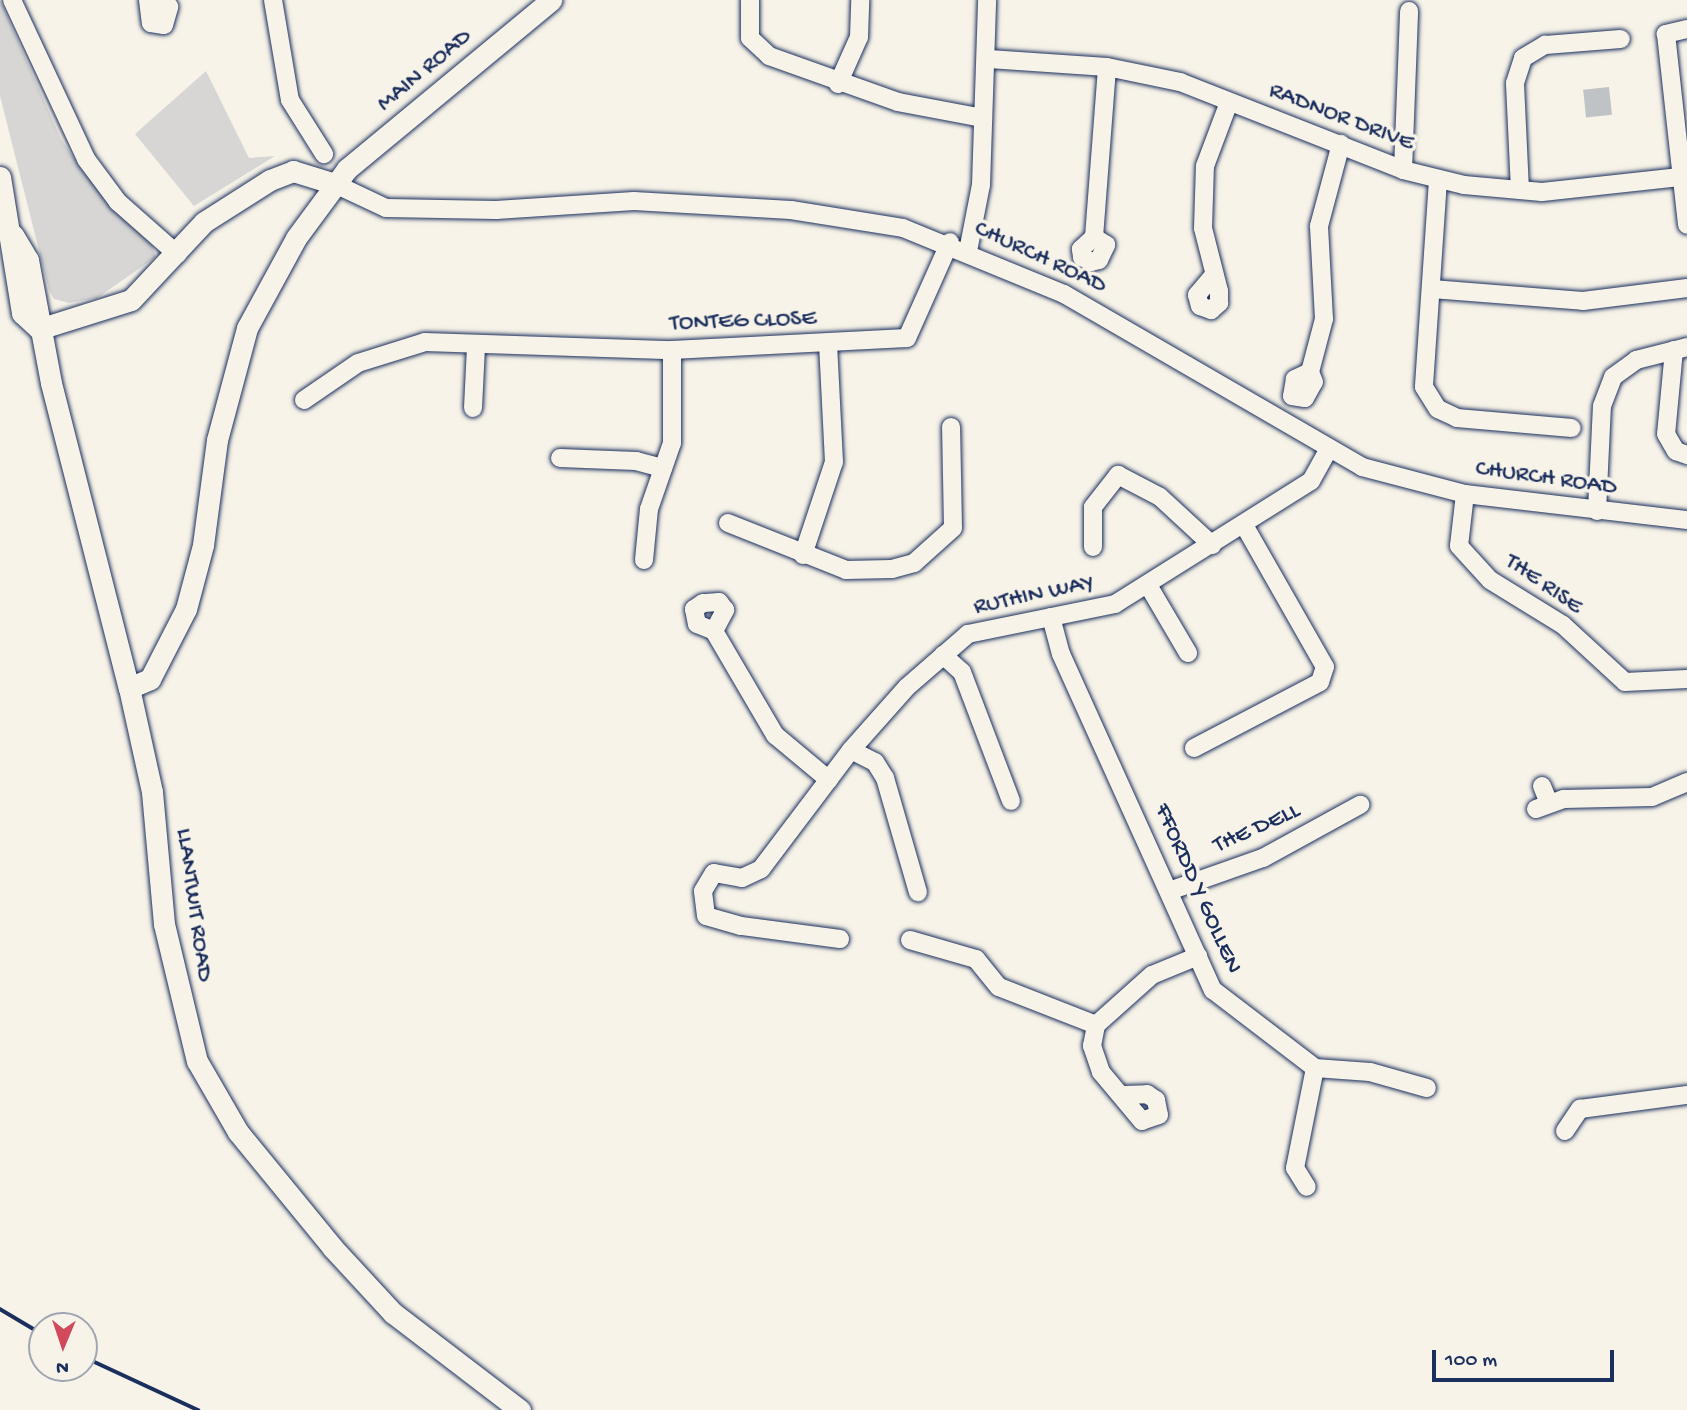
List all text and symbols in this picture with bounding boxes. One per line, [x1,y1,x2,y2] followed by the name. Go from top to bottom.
[372,23,478,119] street label: MAIN ROAD
[1264,77,1418,159] street label: RADNOR DRIVE
[969,215,1111,301] street label: CHURCH ROAD
[669,305,817,339] street label: TONTEG CLOSE
[1474,455,1618,503] street label: CHURCH ROAD
[1499,548,1587,622] street label: THE RISE
[971,569,1097,623] street label: RUTHIN WAY
[1209,797,1305,861] street label: THE DELL
[1147,799,1247,979] street label: FFORDD Y GOLLEN
[168,826,218,984] street label: LLANTWIT ROAD
[28,1312,98,1382] north arrow
[1435,1336,1617,1380] scale bar
[1445,1349,1497,1374] text: 100 m
[56,1355,69,1378] text: N

